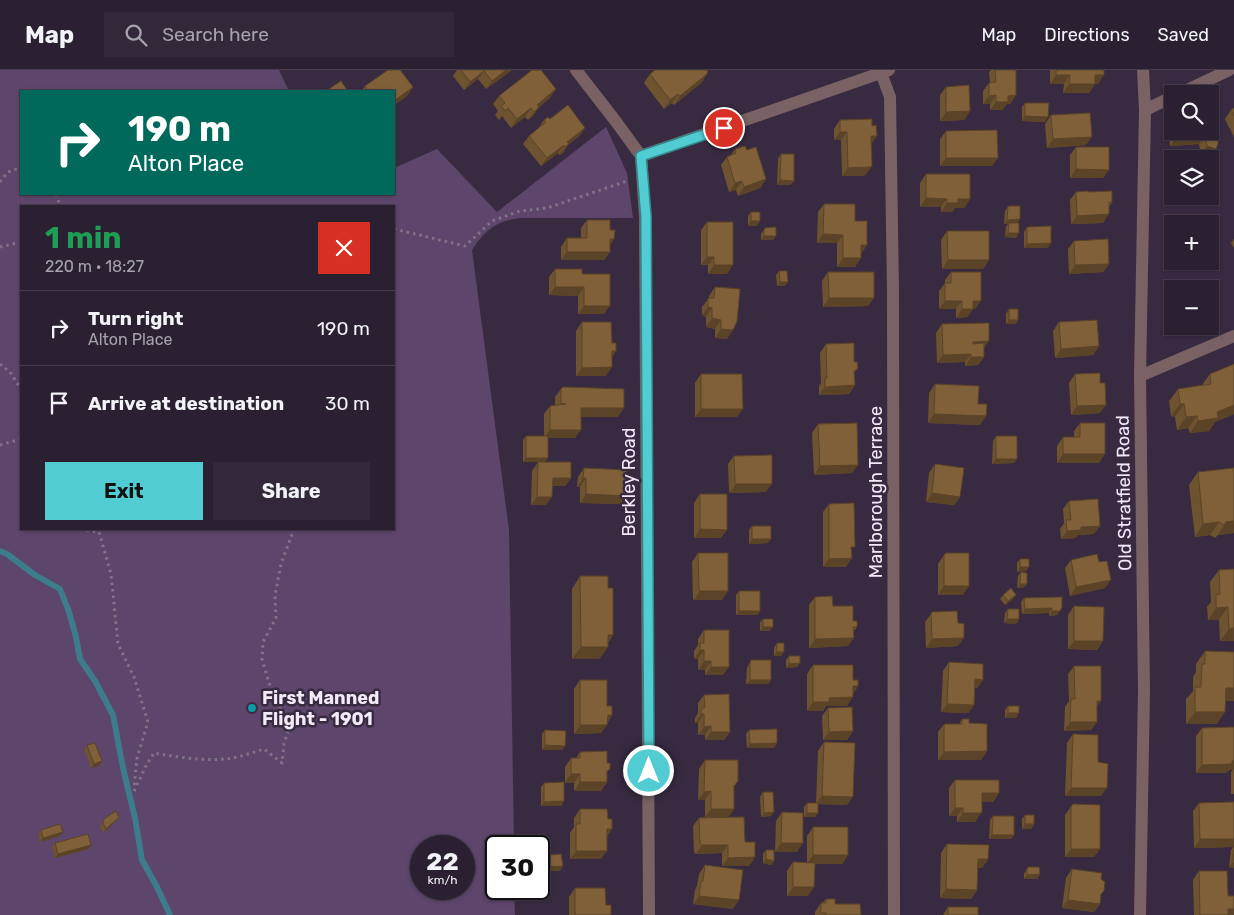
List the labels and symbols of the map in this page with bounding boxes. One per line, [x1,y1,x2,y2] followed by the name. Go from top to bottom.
[703,107,745,149] pin
[865,406,887,578] street label: Marlborough Terrace
[1112,415,1136,571] street label: Old Stratfield Road
[618,428,640,536] street label: Berkley Road
[262,687,379,730] place label: First Manned Flight - 1901
[246,702,258,714] marker: First Manned Flight - 1901
[622,744,674,796] position arrow
[485,835,550,900] speed limit sign: 30

